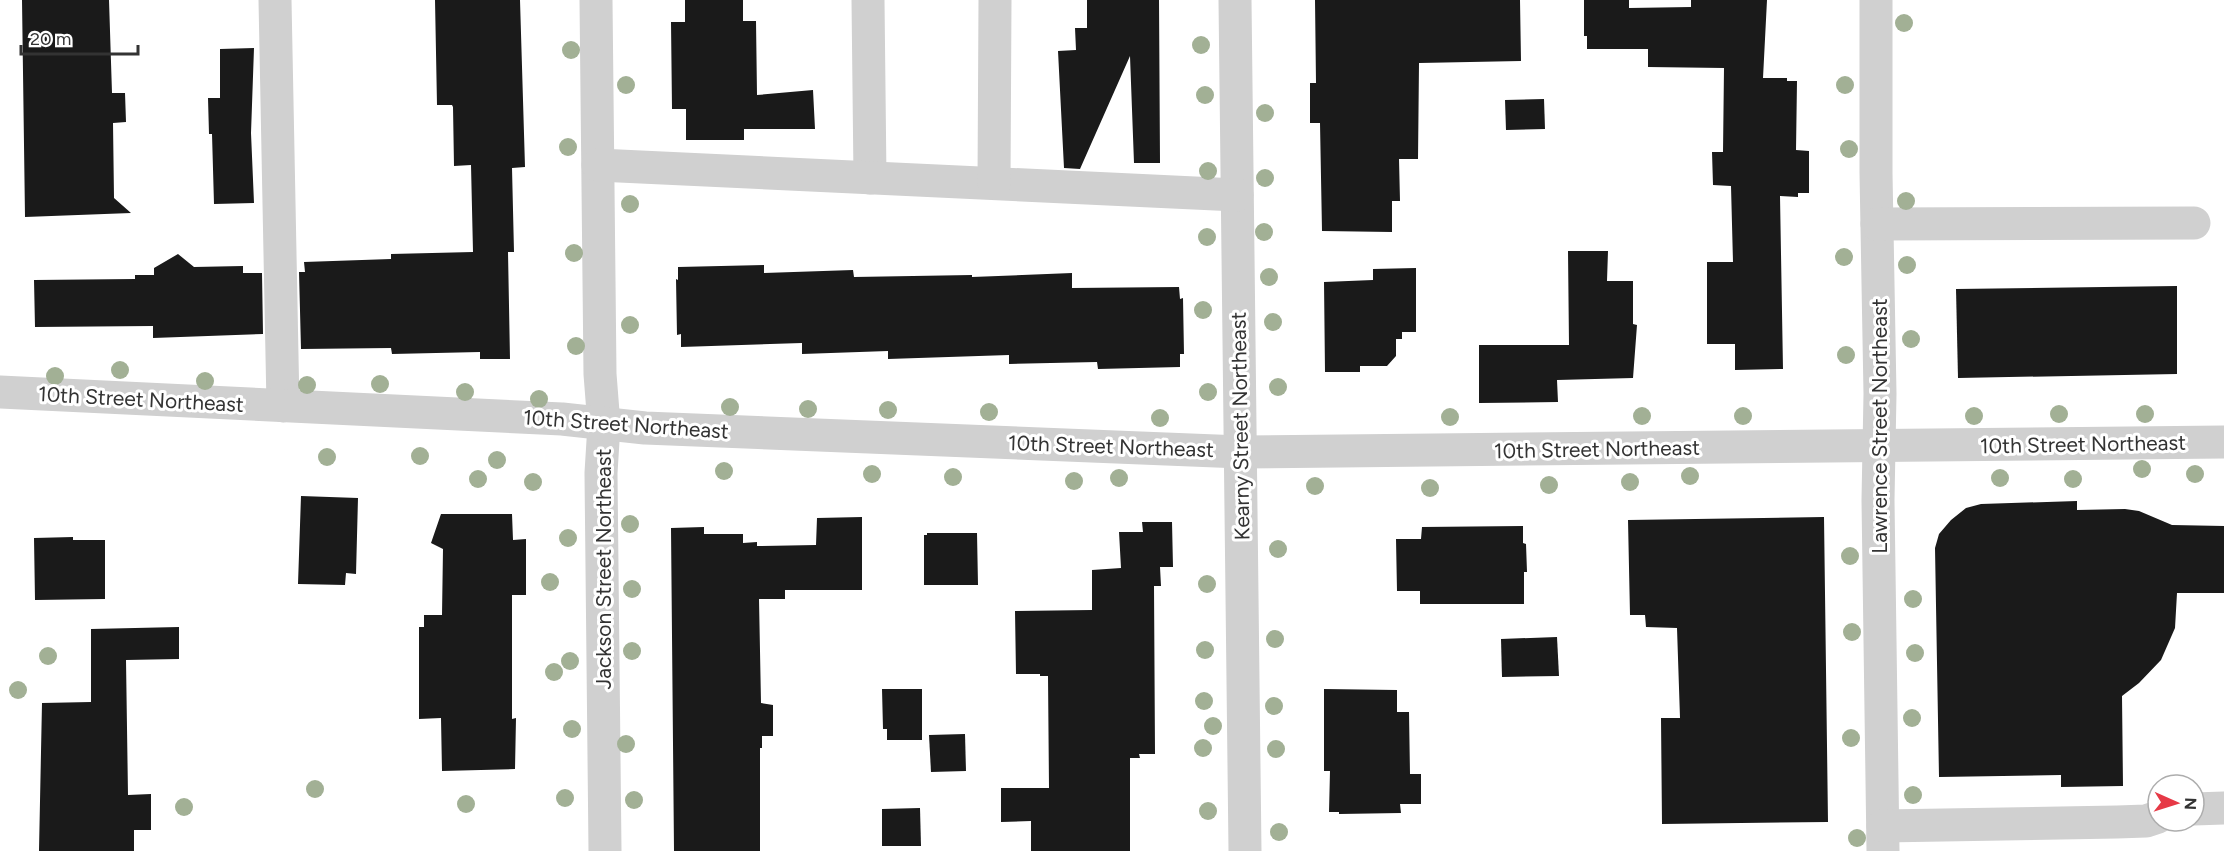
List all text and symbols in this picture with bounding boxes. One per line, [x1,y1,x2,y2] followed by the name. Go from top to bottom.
[21,18,138,56] scale bar
[30,28,71,50] text: 20 m
[1867,298,1892,554] street label: Lawrence Street Northeast
[1226,311,1254,541] street label: Kearny Street Northeast
[37,381,245,417] street label: 10th Street Northeast
[522,404,730,444] street label: 10th Street Northeast
[1008,430,1214,462] street label: 10th Street Northeast
[1980,430,2186,458] street label: 10th Street Northeast
[1494,435,1700,463] street label: 10th Street Northeast
[591,448,616,690] street label: Jackson Street Northeast
[2146,773,2206,833] north arrow
[2181,797,2200,810] text: N

